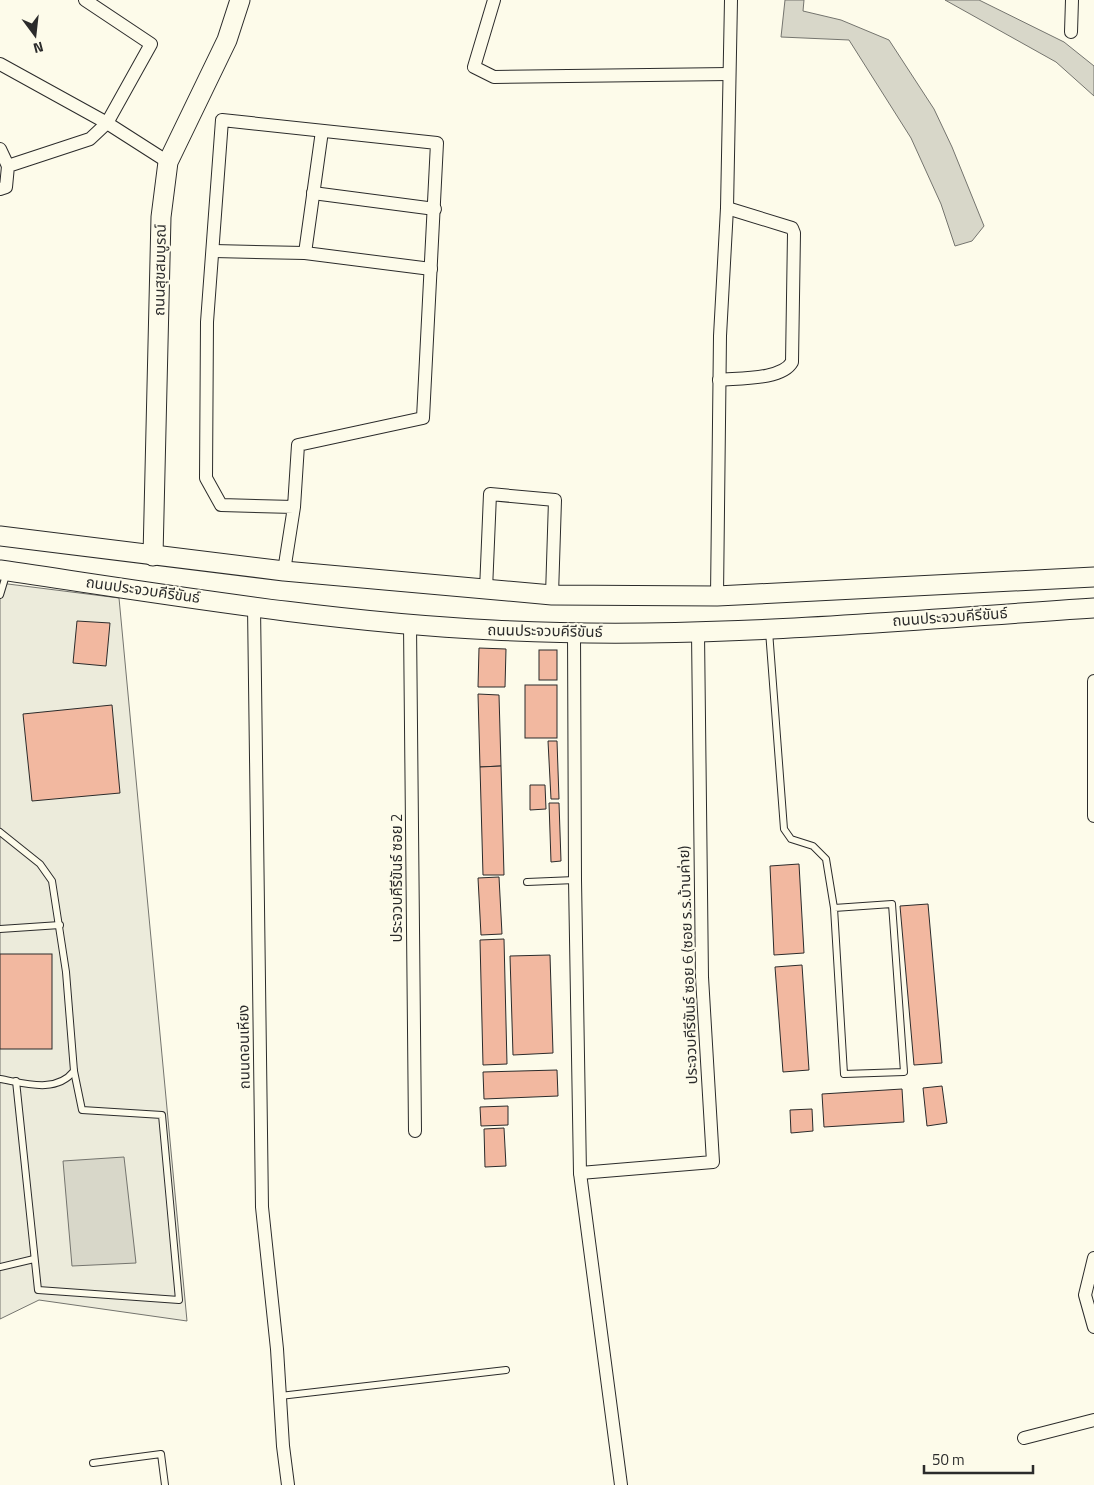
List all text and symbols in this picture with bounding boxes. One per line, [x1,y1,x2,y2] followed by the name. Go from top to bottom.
[10,10,60,60] north arrow
[31,37,46,59] text: N
[147,224,172,316] street label: ถนนสุขสมบูรณ์
[84,570,202,609] street label: ถนนประจวบคีรีขันธ์
[892,601,1009,632] street label: ถนนประจวบคีรีขันธ์
[487,618,603,643] street label: ถนนประจวบคีรีขันธ์
[385,814,408,942] street label: ประจวบคีรีขันธ์ ซอย 2
[672,845,703,1085] street label: ประจวบคีรีขันธ์ ซอย 6 (ซอย ร.ร.บ้านค่าย)
[231,1004,256,1090] street label: ถนนดอนเหียง
[924,1442,1033,1474] scale bar
[932,1448,965,1471] text: 50 m

